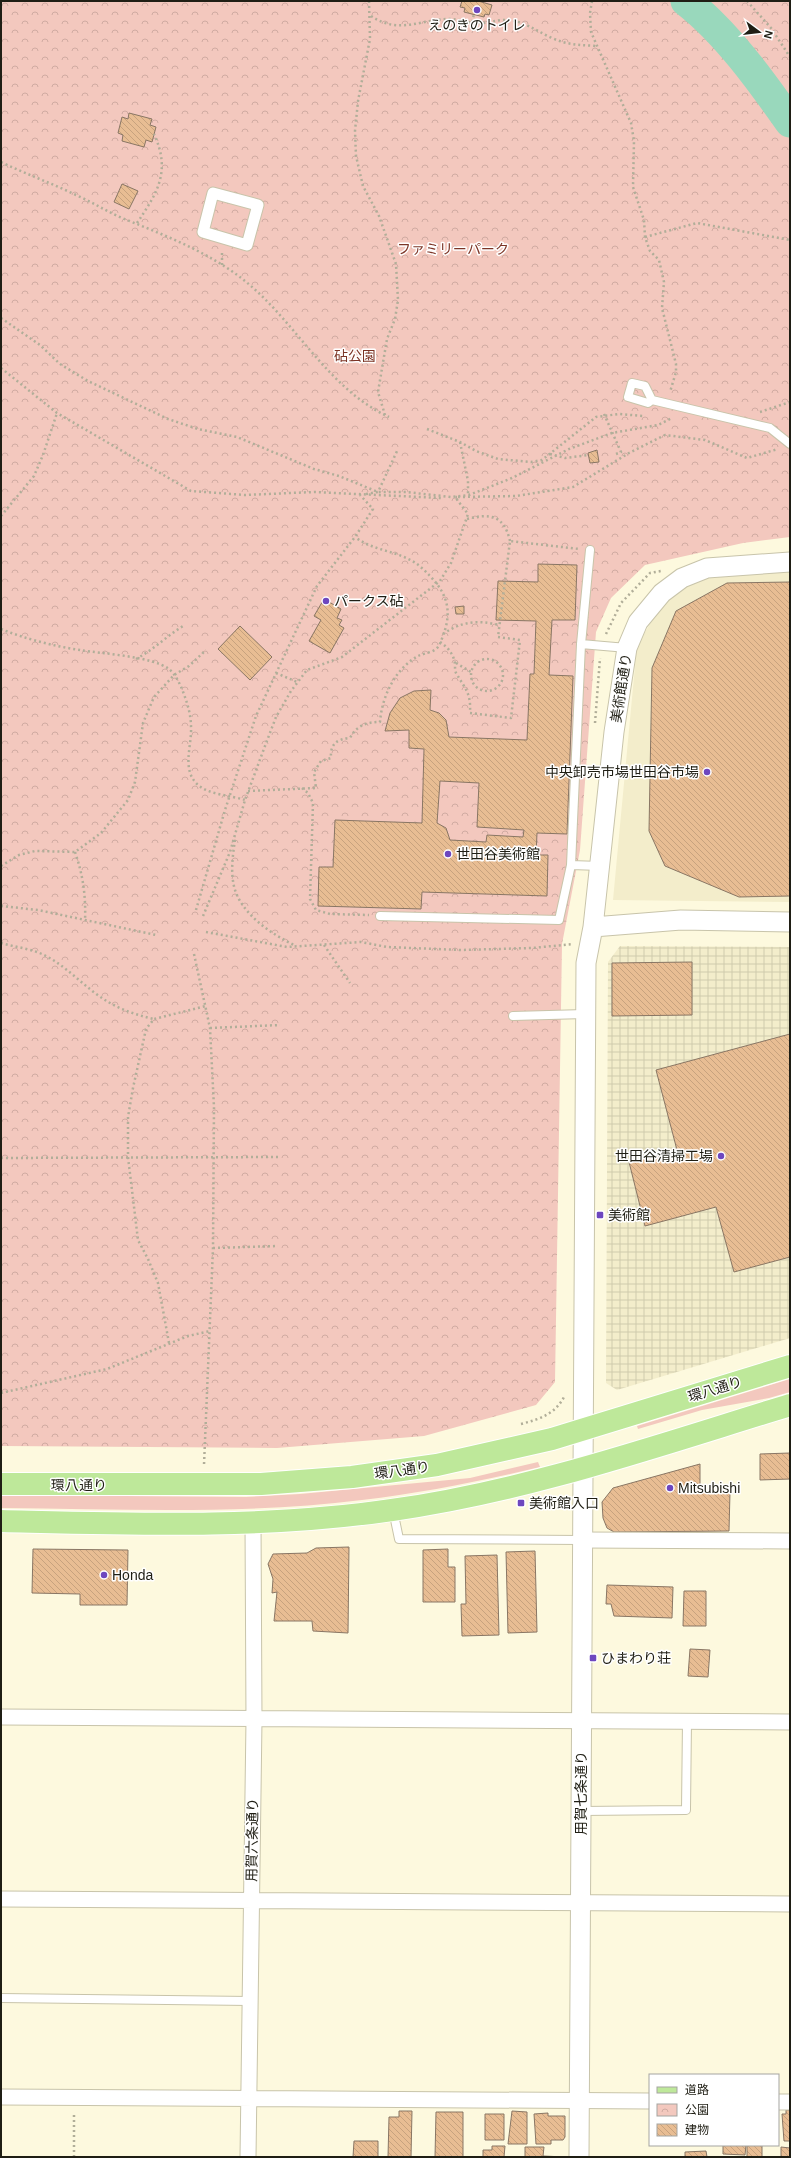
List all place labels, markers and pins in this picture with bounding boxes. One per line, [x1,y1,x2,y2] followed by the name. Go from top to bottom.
[472,5,482,15] marker: えのきのトイレ
[428,17,526,33] place label: えのきのトイレ
[334,593,404,609] place label: パークス砧
[321,596,331,606] marker: パークス砧
[545,764,699,780] place label: 中央卸売市場世田谷市場
[702,767,712,777] marker: 中央卸売市場世田谷市場
[456,846,540,862] place label: 世田谷美術館
[443,849,453,859] marker: 世田谷美術館
[615,1148,713,1164] place label: 世田谷清掃工場
[716,1151,726,1161] marker: 世田谷清掃工場
[608,1207,650,1223] place label: 美術館
[595,1210,605,1220] marker: 美術館
[678,1480,740,1496] place label: Mitsubishi
[665,1483,675,1493] marker: Mitsubishi
[529,1495,599,1511] place label: 美術館入口
[516,1498,526,1508] marker: 美術館入口
[112,1567,153,1583] place label: Honda
[99,1570,109,1580] marker: Honda
[601,1650,671,1666] place label: ひまわり荘
[588,1653,598,1663] marker: ひまわり荘

